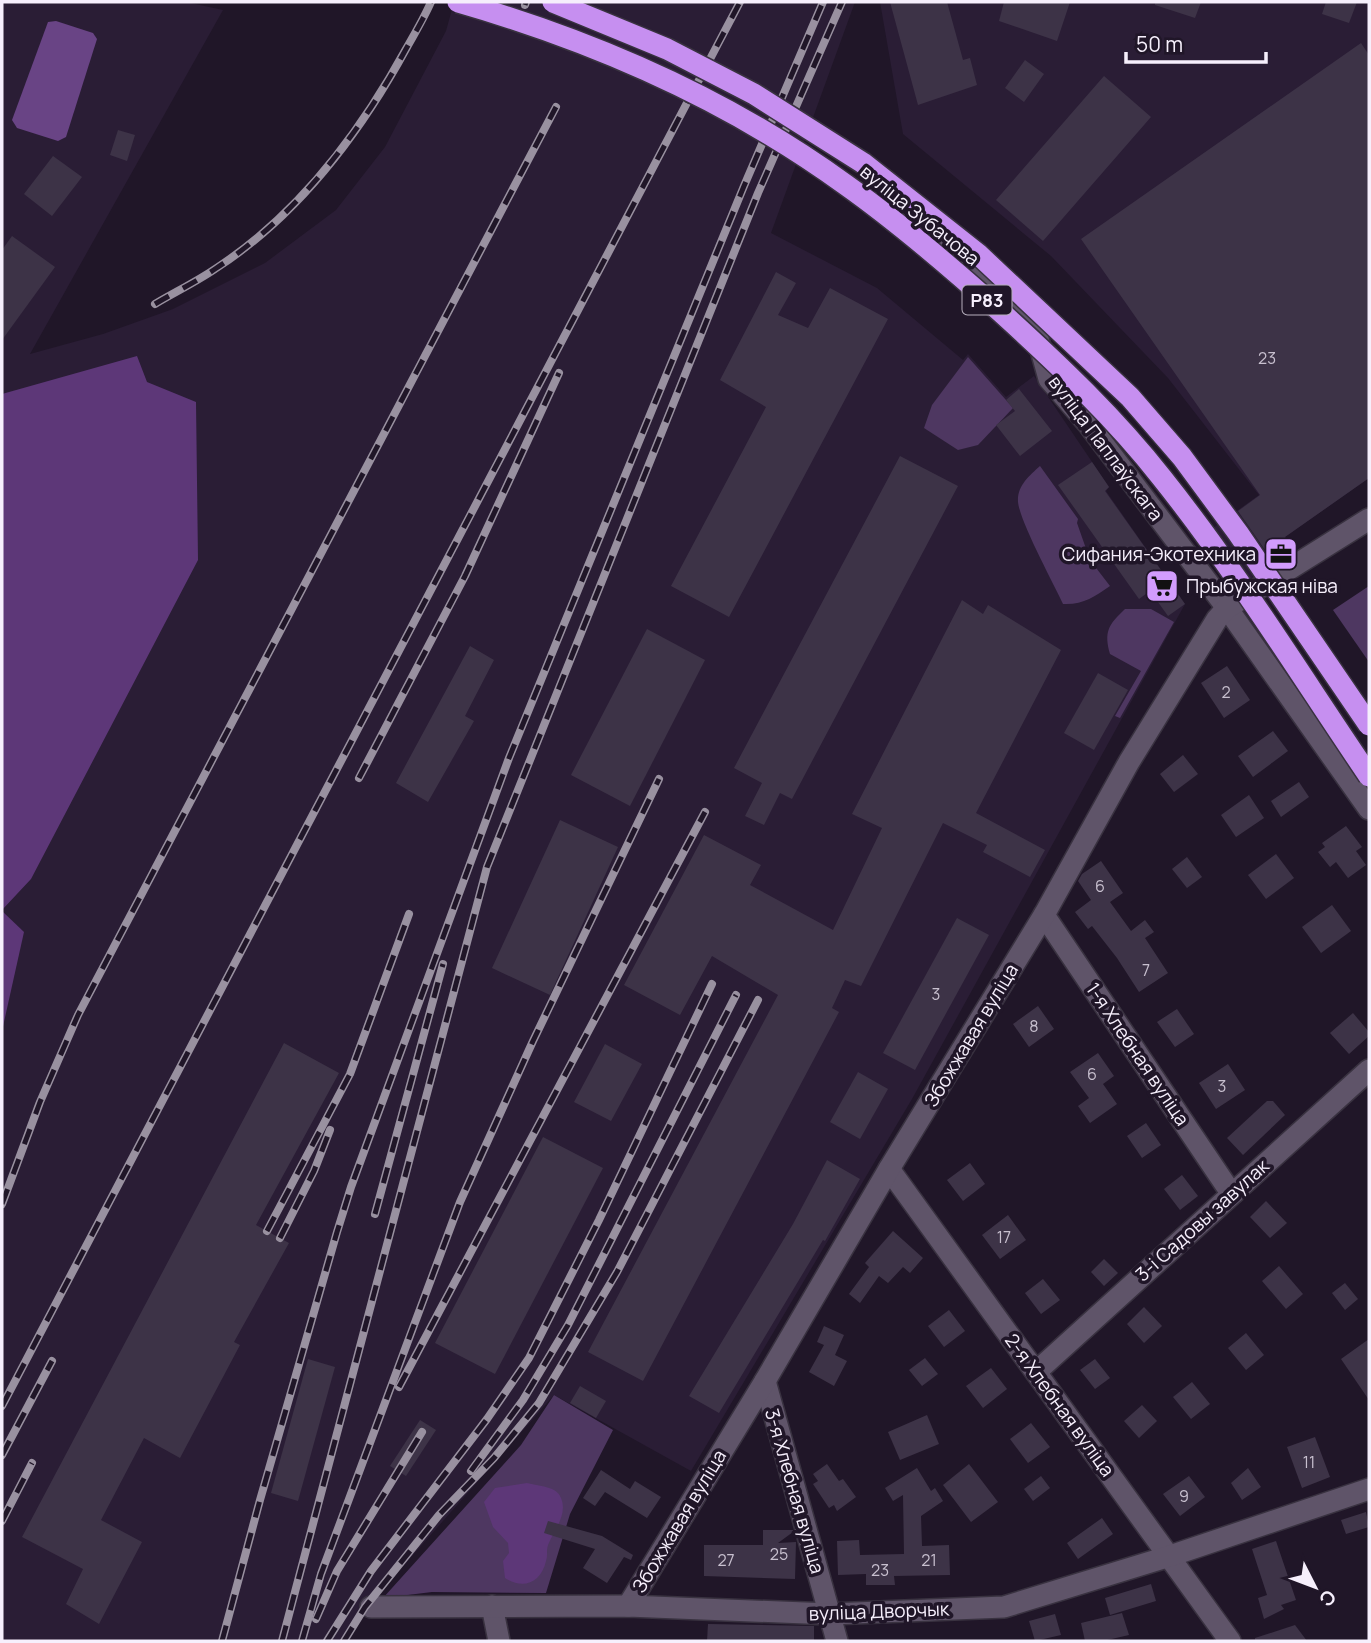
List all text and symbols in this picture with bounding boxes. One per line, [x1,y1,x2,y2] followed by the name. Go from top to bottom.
[1126,21,1266,65] scale bar
[1136,30,1183,58] text: 50 m
[855,159,985,271] street label: вуліца Зубачова
[962,286,1012,314] road number: Р83
[1258,347,1276,369] house number: 23
[1043,370,1169,526] street label: вуліца Паплаўскага
[1262,535,1300,573] office icon: Сифания-Экотехника
[1062,541,1256,567] place label: Сифания-Экотехника
[1143,567,1181,605] supermarket icon: Прыбужская ніва
[1186,573,1338,599] place label: Прыбужская ніва
[1221,681,1231,703] house number: 2
[1095,875,1105,897] house number: 6
[918,959,1024,1111] street label: Збожжавая вуліца
[1142,959,1150,981] house number: 7
[1080,977,1196,1131] street label: 1-я Хлебная вуліца
[932,983,940,1005] house number: 3
[1029,1015,1039,1037] house number: 8
[1087,1063,1097,1085] house number: 6
[1218,1075,1226,1097] house number: 3
[1130,1153,1275,1287] street label: 3-і Садовы завулак
[997,1226,1011,1248] house number: 17
[999,1328,1121,1482] street label: 2-я Хлебная вуліца
[759,1405,831,1577] street label: 3-я Хлебная вуліца
[626,1445,732,1597] street label: Збожжавая вуліца
[1303,1451,1315,1473] house number: 11
[1179,1485,1189,1507] house number: 9
[770,1543,788,1565] house number: 25
[717,1549,735,1571] house number: 27
[921,1549,937,1571] house number: 21
[1280,1552,1350,1622] north arrow
[871,1559,889,1581] house number: 23
[1313,1584,1342,1612] text: С
[808,1596,950,1626] street label: вуліца Дворчык

